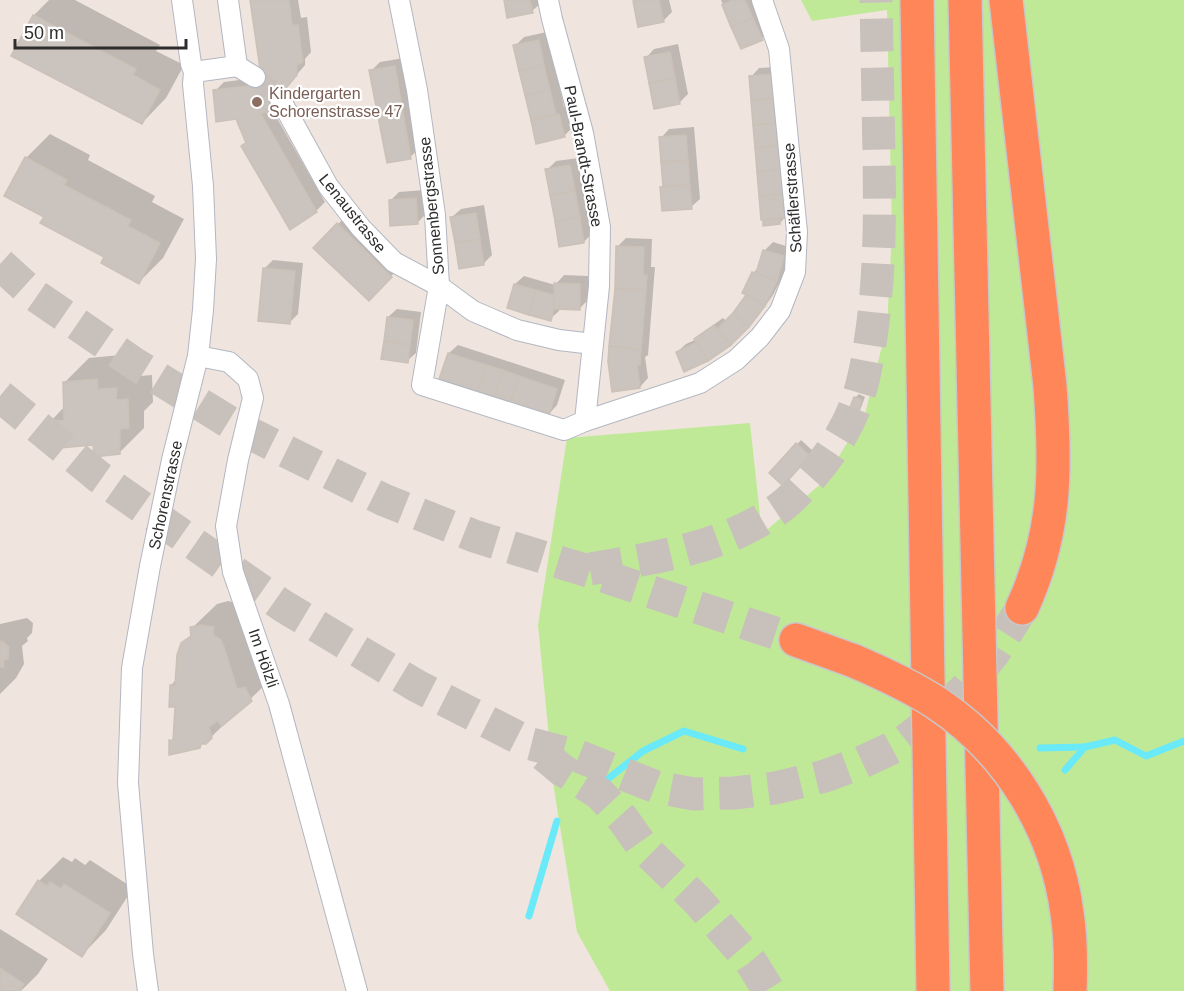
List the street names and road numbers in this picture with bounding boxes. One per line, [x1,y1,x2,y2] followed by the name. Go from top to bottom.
[561,84,606,229] street label: Paul-Brandt-Strasse
[416,136,447,276] street label: Sonnenbergstrasse
[780,142,805,254] street label: Schäflerstrasse
[316,171,390,256] street label: Lenaustrasse
[146,439,185,551] street label: Schorenstrasse
[246,626,282,690] street label: Im Hölzli

